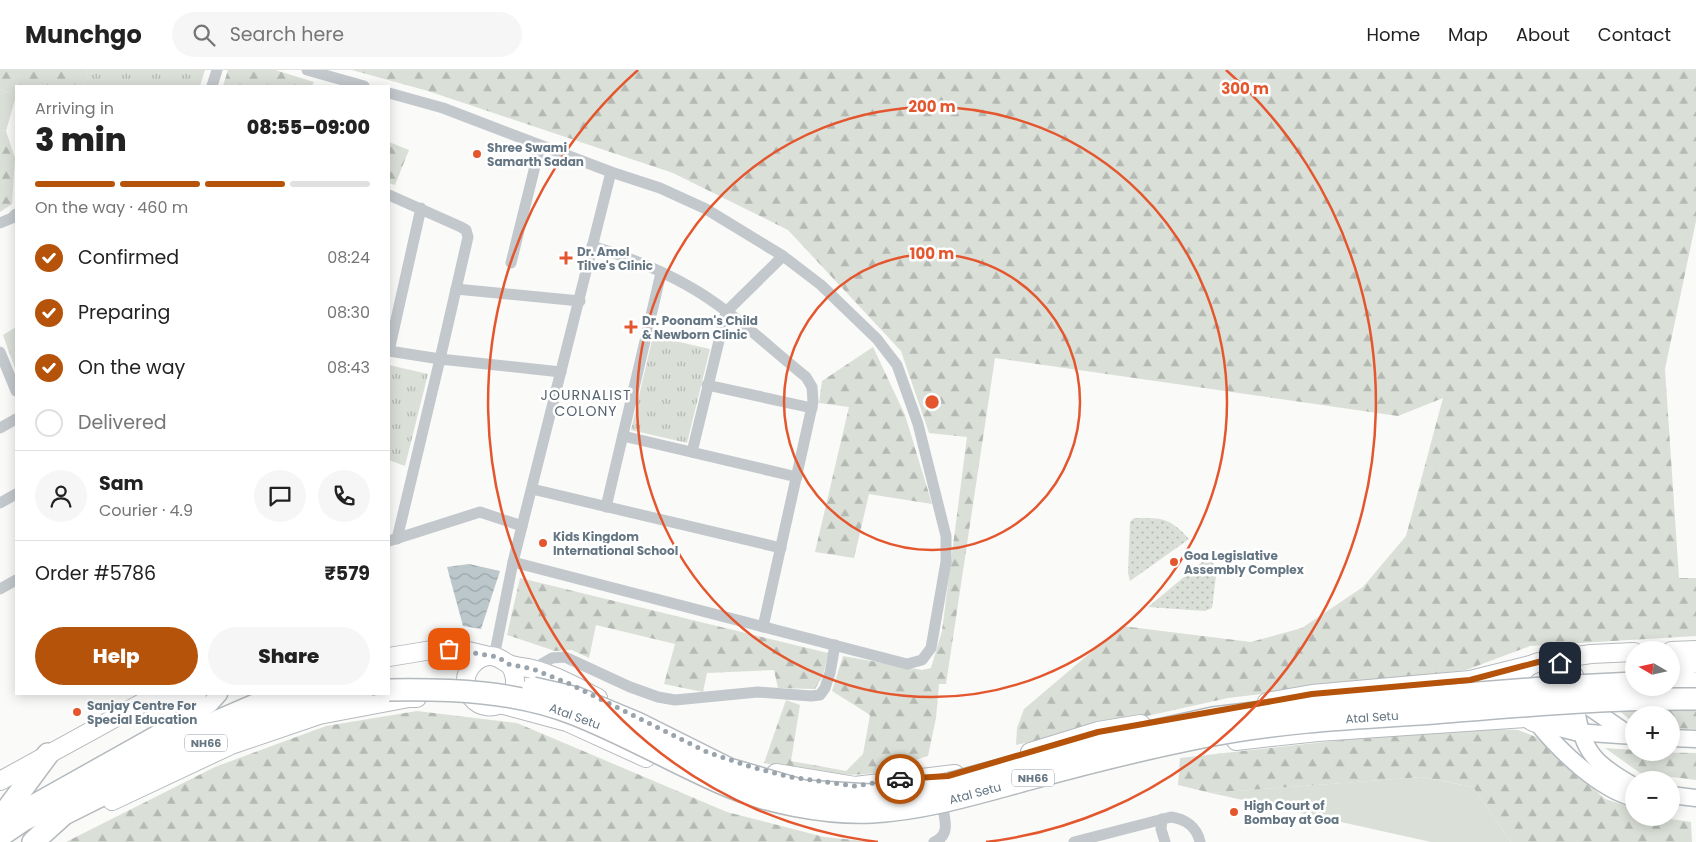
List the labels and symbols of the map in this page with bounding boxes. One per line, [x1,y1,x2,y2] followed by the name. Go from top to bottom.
[1221,78,1269,99] text: 300 m
[908,96,956,117] text: 200 m
[487,139,584,170] place label: Shree Swami Samarth Sadan
[471,148,483,160] marker: Shree Swami Samarth Sadan
[577,243,653,274] place label: Dr. Amol Tilve's Clinic
[910,243,954,264] text: 100 m
[559,251,573,265] marker: Dr. Amol Tilve's Clinic
[642,312,758,343] place label: Dr. Poonam's Child & Newborn Clinic
[624,320,638,334] marker: Dr. Poonam's Child & Newborn Clinic
[541,385,631,421] district label: JOURNALIST COLONY
[923,393,941,411] centre of rings
[553,528,678,559] place label: Kids Kingdom International School
[537,537,549,549] marker: Kids Kingdom International School
[1184,547,1305,578] place label: Goa Legislative Assembly Complex
[1168,556,1180,568] marker: Goa Legislative Assembly Complex
[428,628,470,670] pin
[1625,641,1680,696] north arrow
[1539,642,1581,684] pin
[87,697,197,728] place label: Sanjay Centre For Special Education
[547,699,603,733] street label: Atal Setu
[71,706,83,718] marker: Sanjay Centre For Special Education
[1345,707,1399,727] street label: Atal Setu
[185,734,227,751] road number: NH66
[875,754,925,804] courier
[1012,770,1054,786] road number: NH66
[947,778,1003,808] street label: Atal Setu
[1244,797,1339,828] place label: High Court of Bombay at Goa
[1228,806,1240,818] marker: High Court of Bombay at Goa

